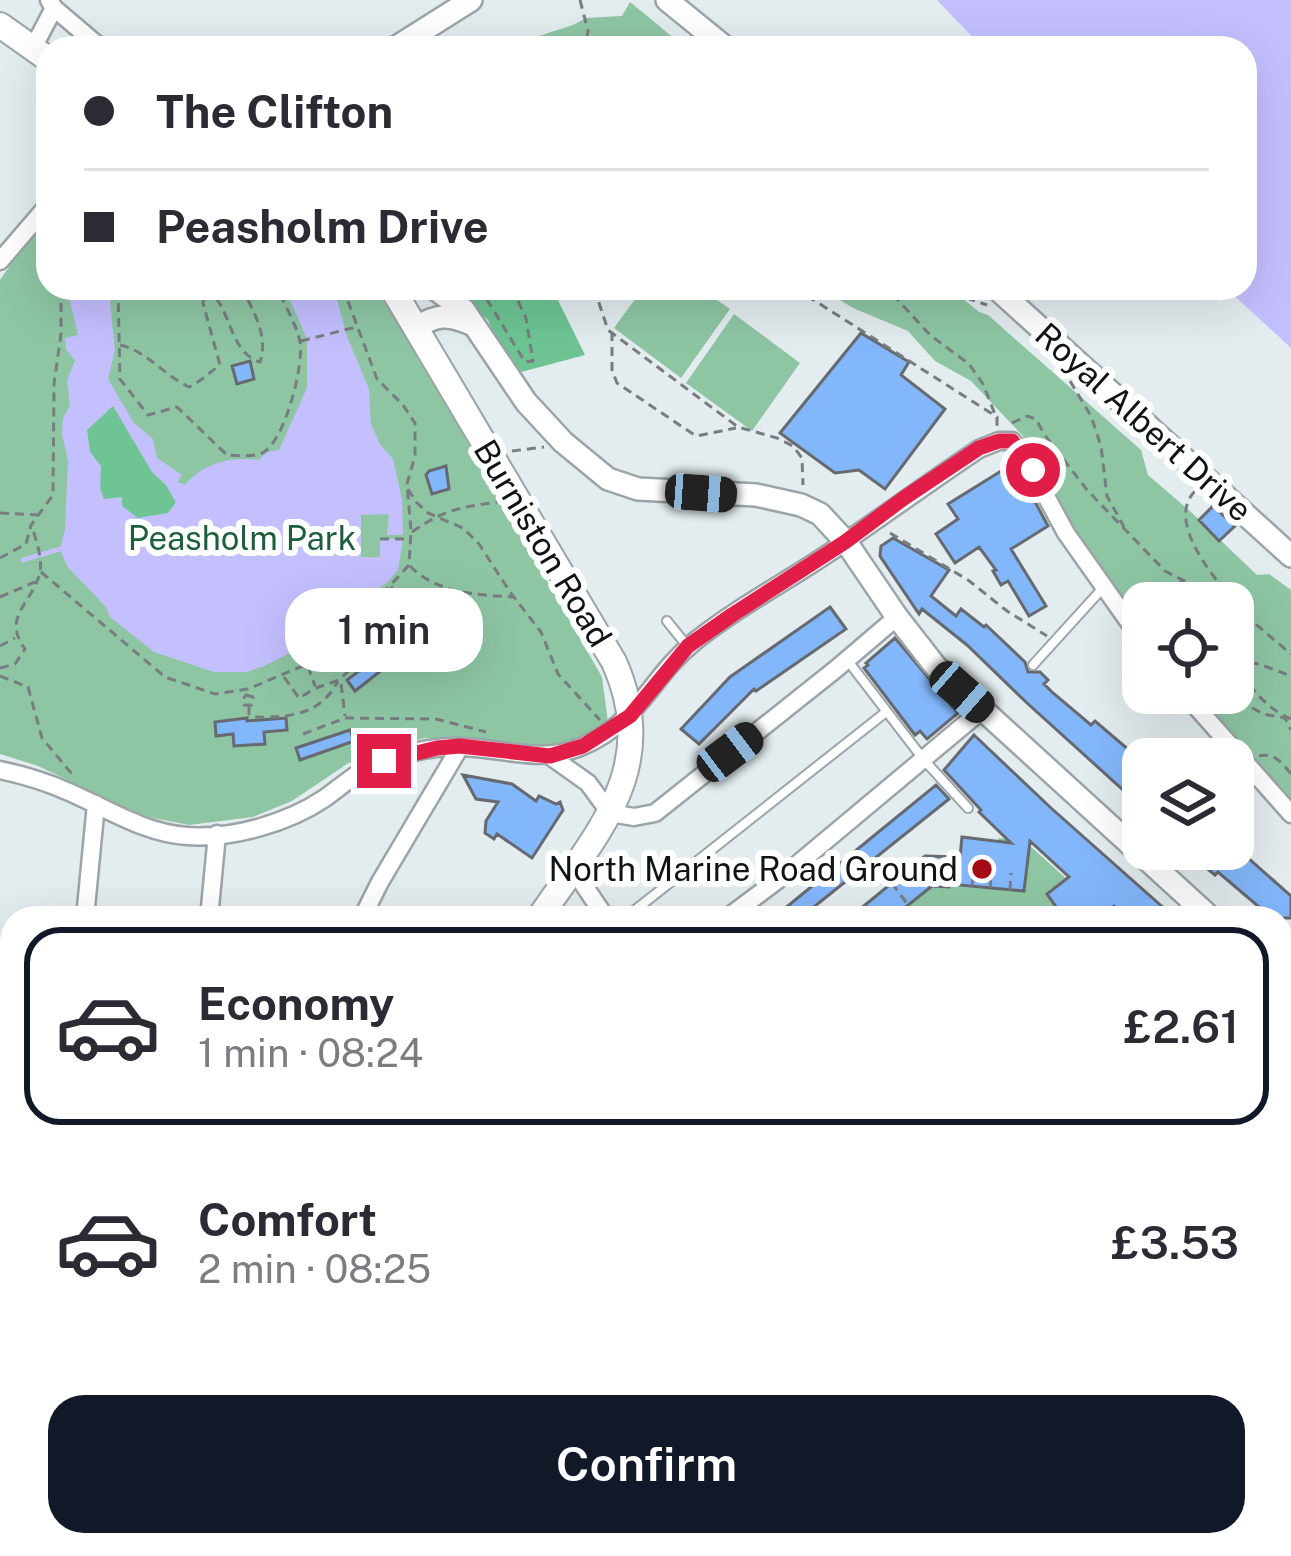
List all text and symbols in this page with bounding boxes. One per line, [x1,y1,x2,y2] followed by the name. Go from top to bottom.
[156,85,393,138] text: The Clifton
[156,200,489,253] text: Peasholm Drive
[1028,315,1260,529] street label: Royal Albert Drive
[466,433,620,653] street label: Burniston Road
[1006,443,1060,497] route start
[664,473,738,513] car
[128,519,356,557] park label: Peasholm Park
[1122,582,1254,870] map controls
[1122,582,1254,714] button: locate
[285,587,483,671] callout: 1 min
[338,607,430,653] text: 1 min
[923,655,1001,729] car
[690,716,770,788] car
[357,734,411,788] route end
[1122,738,1254,870] button: layers
[549,850,958,888] place label: North Marine Road Ground
[969,856,995,882] marker: North Marine Road Ground
[54,972,162,1080] icon: car
[198,977,394,1030] text: Economy
[1124,1000,1239,1053] text: £2.61
[198,1030,423,1076] text: 1 min · 08:24
[54,1188,162,1296] icon: car
[198,1193,377,1246] text: Comfort
[1111,1216,1239,1269] text: £3.53
[198,1246,431,1292] text: 2 min · 08:25
[48,1395,1245,1533] button: Confirm

